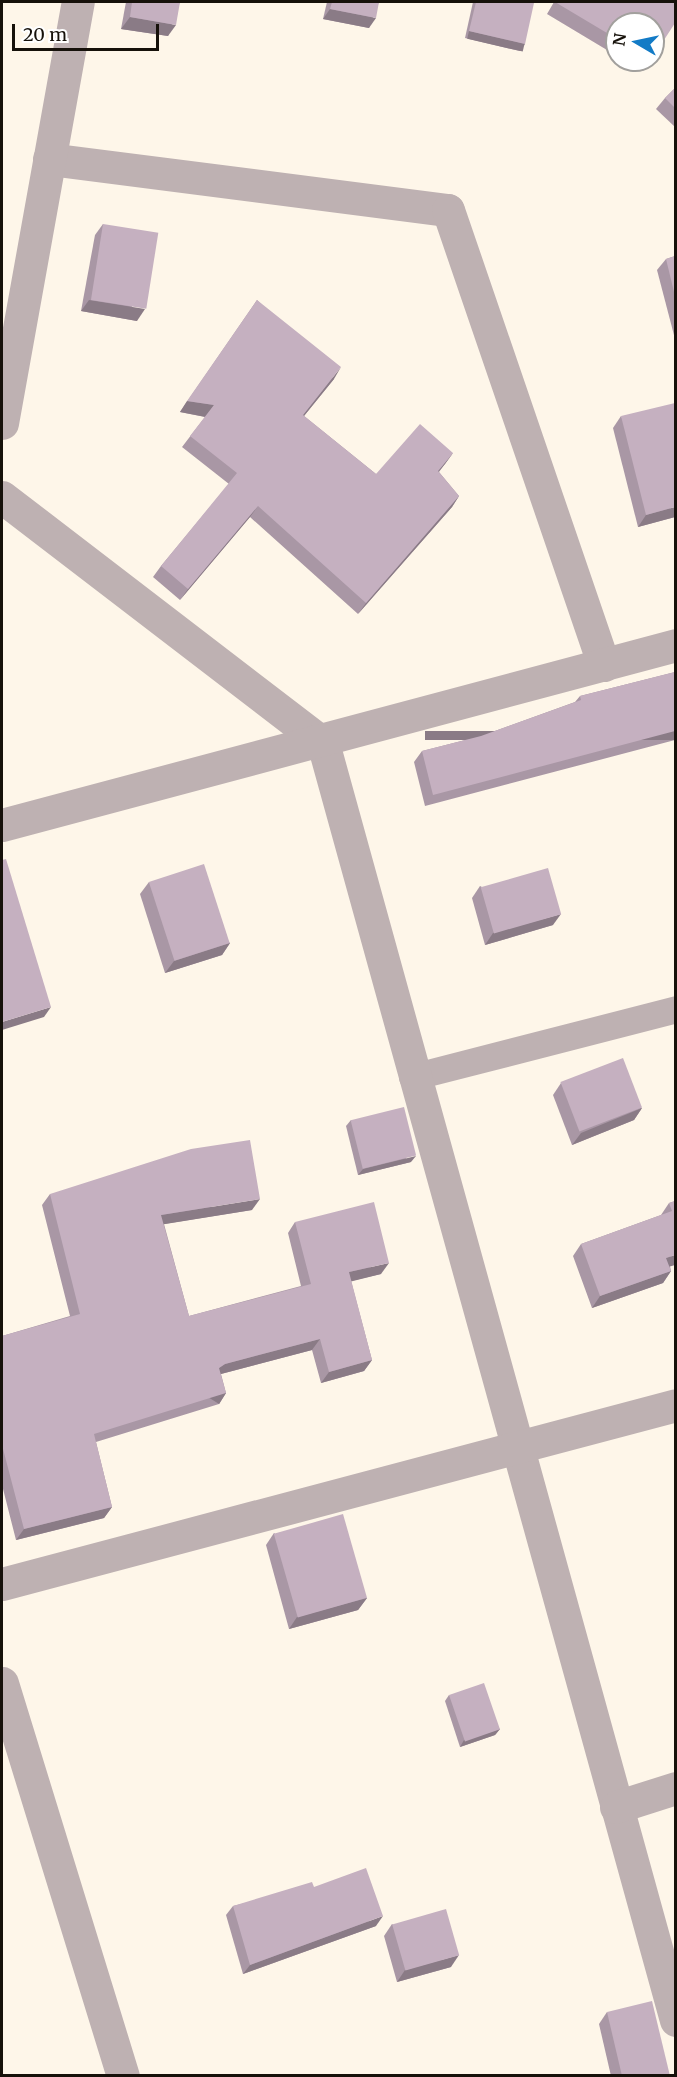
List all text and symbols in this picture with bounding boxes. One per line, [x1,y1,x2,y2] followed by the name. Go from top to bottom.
[15,12,162,50] scale bar
[605,12,665,72] north arrow
[23,23,67,46] text: 20 m
[608,32,630,47] text: N

